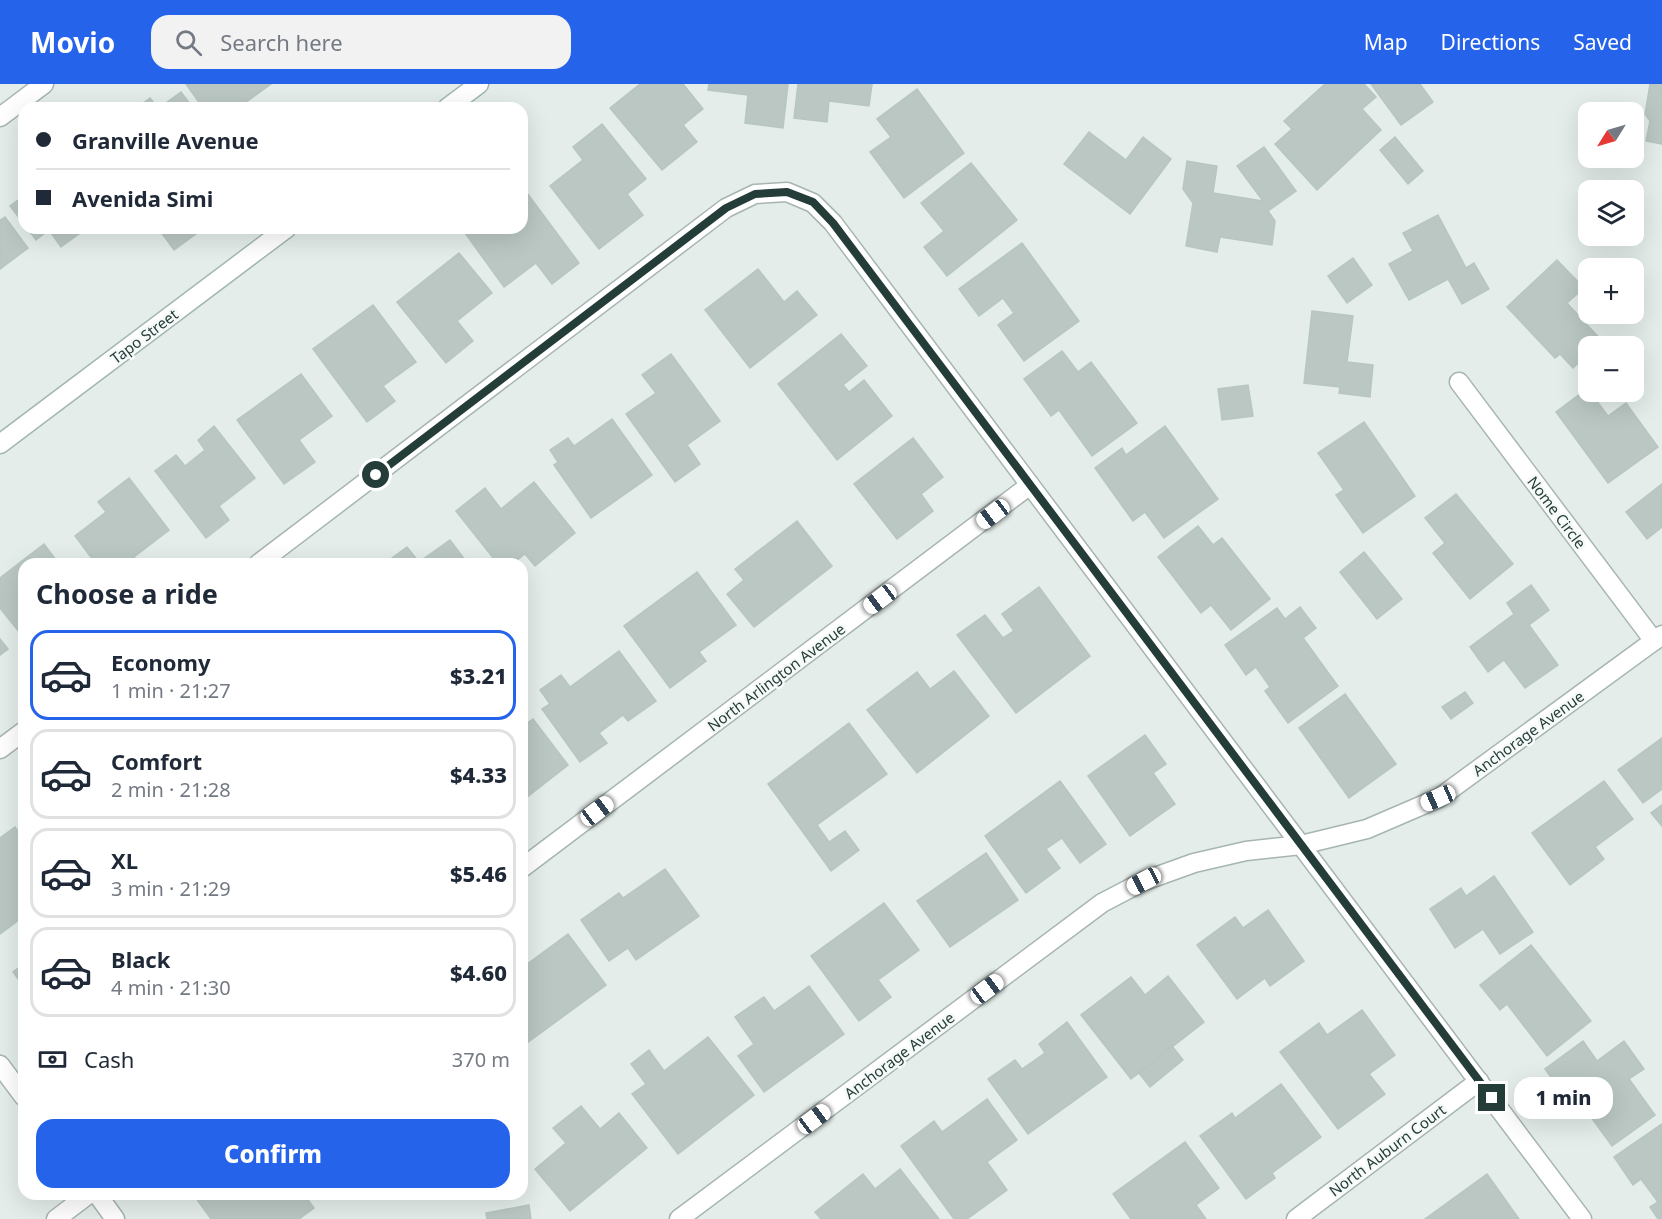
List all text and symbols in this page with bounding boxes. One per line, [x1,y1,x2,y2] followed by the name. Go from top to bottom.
[151,15,571,69] search box
[30,23,115,61] text: Movio
[172,26,205,59] icon: search
[220,27,343,57] text: Search here
[1364,28,1408,56] text: Map
[1441,28,1540,56] text: Directions
[1573,28,1632,56] text: Saved
[1578,102,1644,168] north arrow
[1578,102,1644,402] map controls
[72,125,259,155] text: Granville Avenue
[1578,180,1644,246] button: layers
[72,183,213,213] text: Avenida Simi
[1578,258,1644,324] button: +
[106,304,182,368] street label: Tapo Street
[1578,336,1644,402] button: −
[362,461,389,488] route start
[1523,472,1591,552] street label: Nome Circle
[973,496,1013,532] car
[36,575,218,612] text: Choose a ride
[860,581,900,617] car
[703,619,849,735] street label: North Arlington Avenue
[111,647,210,677] text: Economy
[39,648,93,702] icon: car
[450,660,507,690] text: $3.21
[111,677,231,704] text: 1 min · 21:27
[1468,686,1588,780] street label: Anchorage Avenue
[111,746,202,776] text: Comfort
[39,747,93,801] icon: car
[450,759,507,789] text: $4.33
[111,776,231,803] text: 2 min · 21:28
[1418,782,1458,814] car
[577,793,617,829] car
[111,845,138,875] text: XL
[39,846,93,900] icon: car
[450,858,507,888] text: $5.46
[1124,865,1164,897] car
[111,875,231,902] text: 3 min · 21:29
[111,944,170,974] text: Black
[39,945,93,999] icon: car
[450,957,507,987] text: $4.60
[967,971,1007,1007] car
[111,974,231,1001] text: 4 min · 21:30
[840,1007,958,1103] street label: Anchorage Avenue
[36,1043,69,1076] icon: cash
[84,1044,134,1074] text: Cash
[452,1046,510,1073] text: 370 m
[1513,1077,1612,1119] callout: 1 min
[1478,1084,1505,1111] route end
[1536,1084,1591,1111] text: 1 min
[1325,1099,1450,1201] street label: North Auburn Court
[794,1101,834,1137] car
[36,1119,510,1188] button: Confirm

